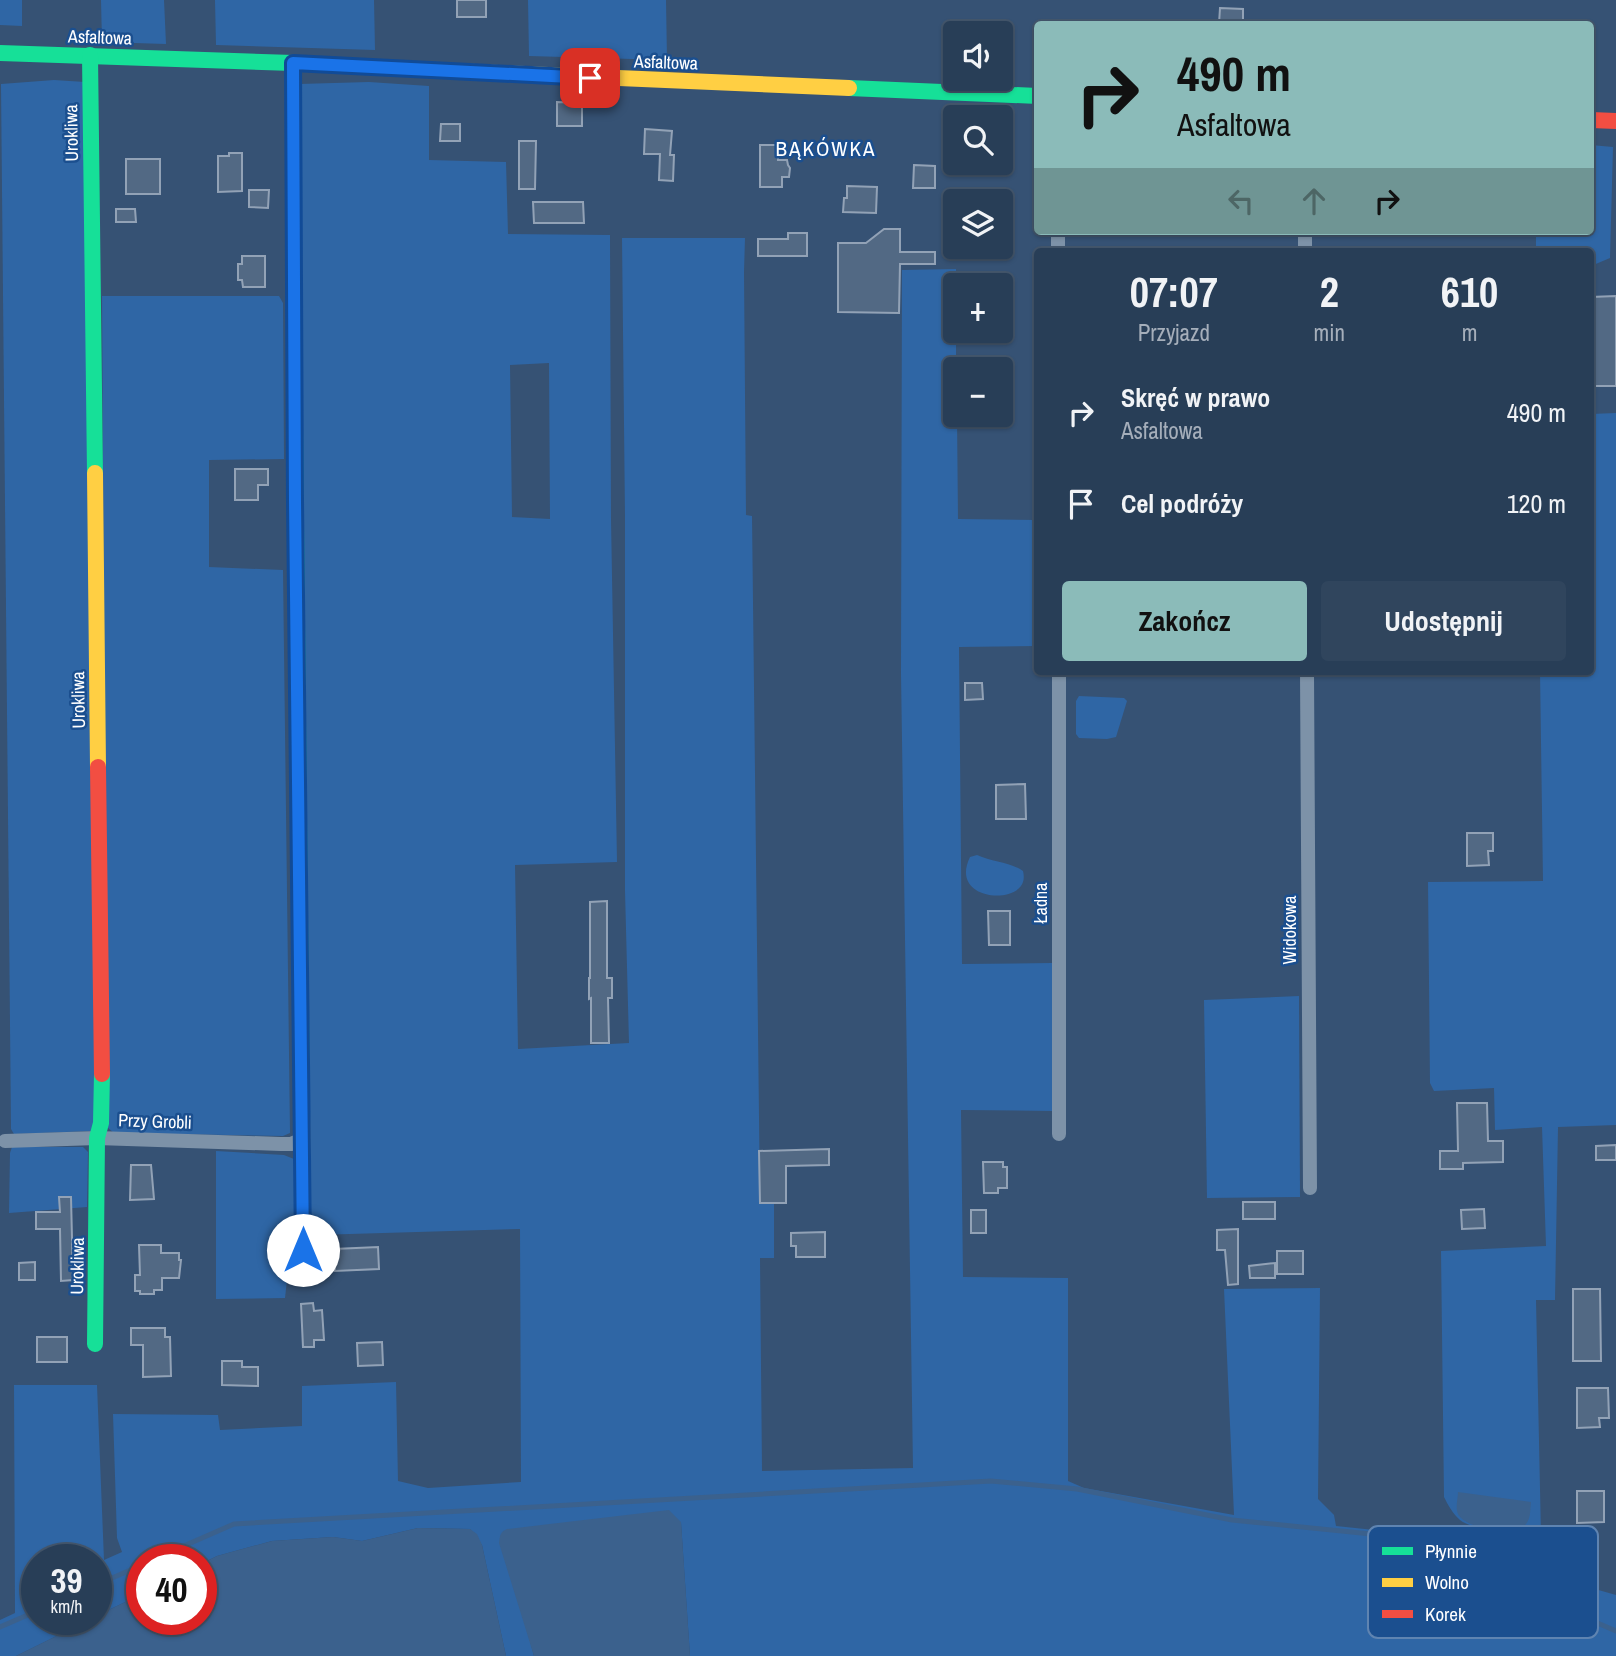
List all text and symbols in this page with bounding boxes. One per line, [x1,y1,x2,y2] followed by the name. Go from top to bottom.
[943,21,1013,427] map controls
[943,21,1013,91] button: sound
[67,23,132,51] street label: Asfaltowa
[1177,40,1291,106] text: 490 m
[560,48,620,108] pin
[633,48,698,76] street label: Asfaltowa
[1062,49,1153,140] icon: right
[571,59,609,97] icon: arrive
[1177,103,1291,146] text: Asfaltowa
[58,104,84,162] street label: Urokliwa
[943,105,1013,175] button: search
[775,134,877,163] district label: BĄKÓWKA
[1222,182,1260,220] icon: left
[1295,182,1333,220] icon: ahead
[1368,182,1406,220] icon: right
[943,189,1013,259] button: layers
[1130,264,1218,320] text: 07:07
[1320,264,1339,320] text: 2
[1441,264,1498,320] text: 610
[943,273,1013,343] button: +
[1138,317,1210,348] text: Przyjazd
[1314,317,1345,348] text: min
[1462,317,1477,348] text: m
[943,357,1013,427] button: −
[1121,380,1270,415] text: Skręć w prawo
[1062,394,1100,432] icon: right
[1507,395,1566,430] text: 490 m
[1121,415,1203,446] text: Asfaltowa
[1062,485,1100,523] icon: arrive
[1121,486,1243,521] text: Cel podróży
[1507,486,1566,521] text: 120 m
[1062,581,1307,661] button: Zakończ
[1321,581,1566,661] button: Udostępnij
[65,671,91,729] street label: Urokliwa
[1028,882,1053,924] street label: Ładna
[1277,896,1302,964] street label: Widokowa
[118,1107,192,1135] street label: Przy Grobli
[266,1213,340,1287] position arrow
[64,1237,90,1295] street label: Urokliwa
[1368,1526,1598,1638] legend
[1425,1538,1477,1564] text: Płynnie
[126,1544,217,1635] speed limit sign: 40
[51,1557,82,1604] text: 39
[1425,1569,1469,1595] text: Wolno
[51,1594,83,1619] text: km/h
[1425,1601,1466,1627] text: Korek

